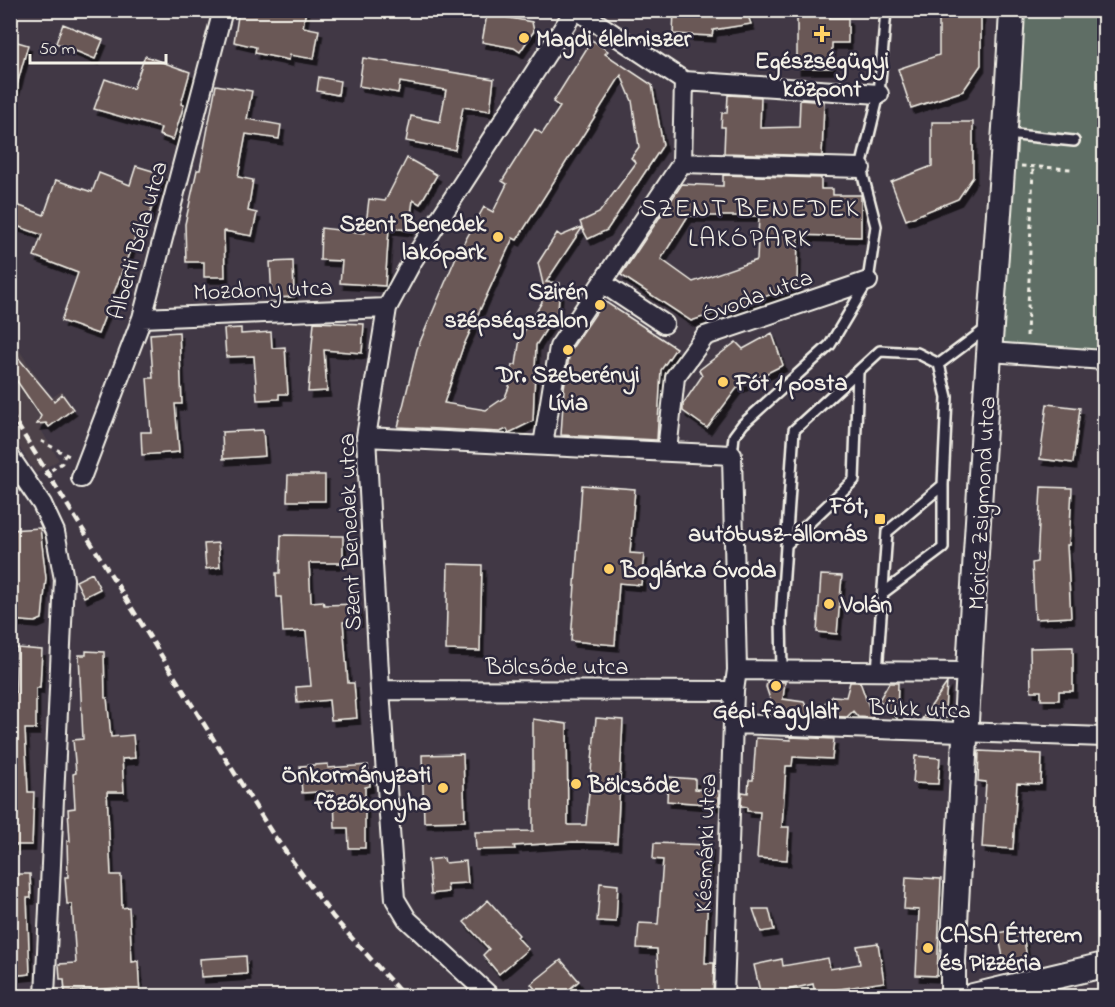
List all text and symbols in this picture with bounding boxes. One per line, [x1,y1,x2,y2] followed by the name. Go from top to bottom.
[536,23,692,59] place label: Magdi élelmiszer
[813,25,831,43] marker: Egészségügyi központ
[30,27,166,65] scale bar
[517,31,531,45] marker: Magdi élelmiszer
[39,37,76,63] text: 50 m
[755,45,889,108] place label: Egészségügyi központ
[100,157,179,324] street label: Alberti Béla utca
[640,191,860,259] district label: SZENT BENEDEK LAKÓPARK
[340,208,486,271] place label: Szent Benedek lakópark
[491,230,505,244] marker: Szent Benedek lakópark
[698,261,818,334] street label: Óvoda utca
[193,272,333,312] street label: Mozdony utca
[445,276,588,340] place label: Szirén szépségszalon
[593,298,607,312] marker: Szirén szépségszalon
[561,343,575,357] marker: Dr. Szeberényi Lívia
[495,359,640,422] place label: Dr. Szeberényi Lívia
[734,367,847,402] place label: Fót 1 posta
[716,375,730,389] marker: Fót 1 posta
[960,395,1007,611] street label: Móricz Zsigmond utca
[331,433,372,631] street label: Szent Benedek utca
[688,490,868,553] place label: Fót, autóbusz-állomás
[873,512,887,526] marker: Fót, autóbusz-állomás
[620,554,777,590] place label: Boglárka Óvoda
[602,562,616,576] marker: Boglárka Óvoda
[840,589,892,624] place label: Volán
[822,597,836,611] marker: Volán
[485,651,628,686] street label: Bölcsőde utca
[769,679,783,693] marker: Gépi fagylalt
[867,691,972,730] street label: Bükk utca
[713,695,840,731] place label: Gépi fagylalt
[282,759,431,823] place label: Önkormányzati főzőkonyha
[587,769,681,804] place label: Bölcsőde
[688,773,727,913] street label: Késmárki utca
[569,777,583,791] marker: Bölcsőde
[436,781,450,795] marker: Önkormányzati főzőkonyha
[940,919,1083,982] place label: CASA Étterem és Pizzéria
[921,941,935,955] marker: CASA Étterem és Pizzéria

